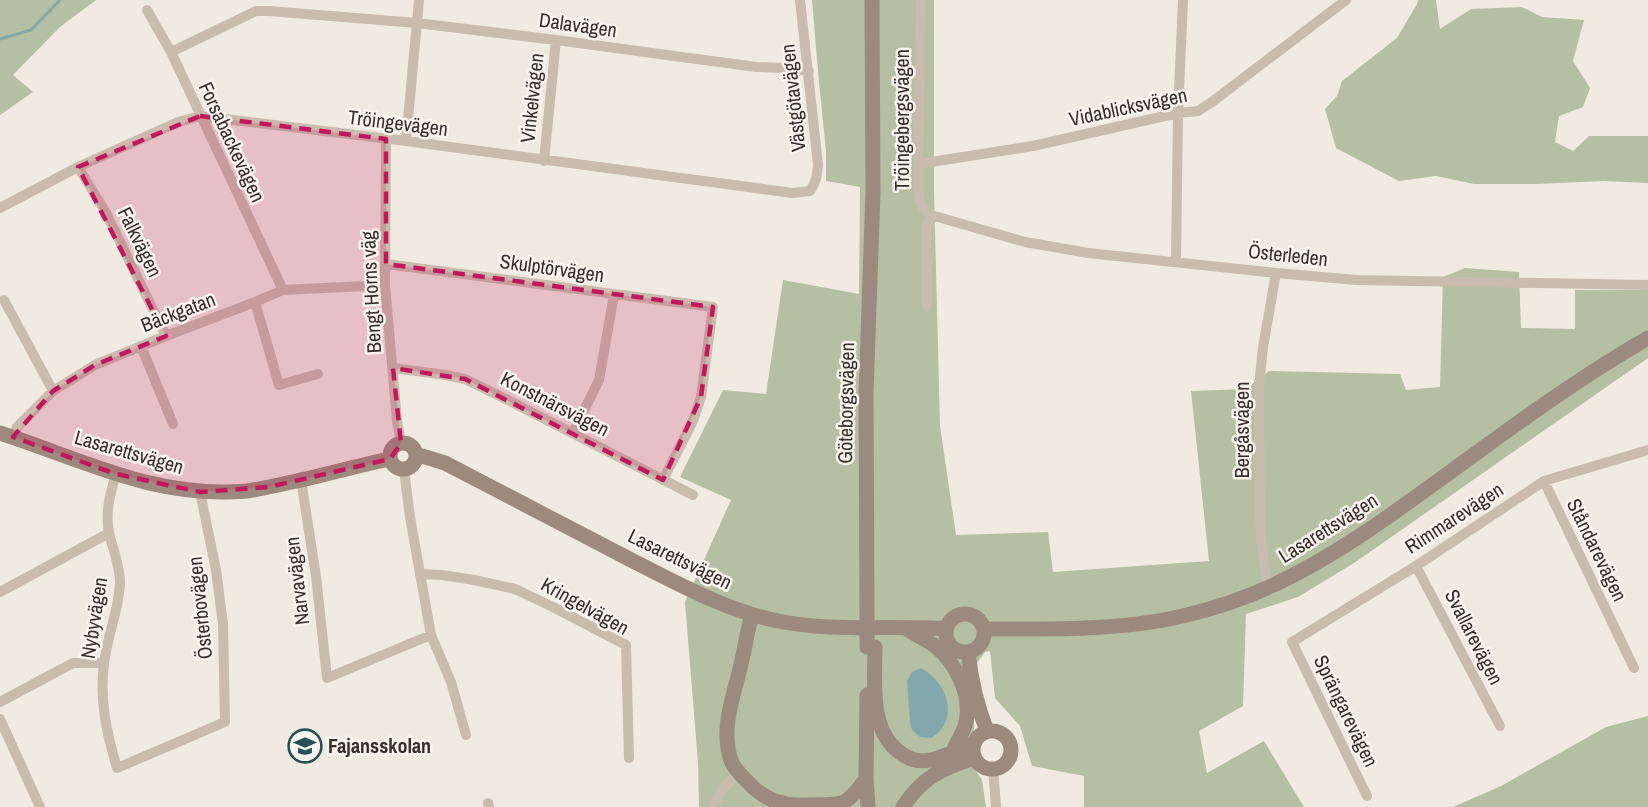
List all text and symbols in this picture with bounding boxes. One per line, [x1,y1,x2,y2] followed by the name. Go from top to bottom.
[537,6,619,43] street label: Dalavägen
[773,43,812,153] street label: Västgötavägen
[888,49,915,191] street label: Tröingebergsvägen
[513,52,550,144] street label: Vinkelvägen
[193,77,272,206] street label: Forsabackevägen
[1066,81,1189,132] street label: Vidablicksvägen
[346,103,450,142] street label: Tröingevägen
[112,202,169,281] street label: Falkvägen
[354,230,387,354] street label: Bengt Horns väg
[1247,237,1329,272] street label: Österleden
[498,247,606,288] street label: Skulptörvägen
[137,285,219,338] street label: Bäckgatan
[831,342,860,464] street label: Göteborgsvägen
[496,365,614,442] street label: Konstnärsvägen
[1228,382,1255,478] street label: Bergåsvägen
[72,423,187,480] street label: Lasarettsvägen
[1399,476,1508,559] street label: Rimmarevägen
[1273,486,1382,569] street label: Lasarettsvägen
[1561,494,1634,606] street label: Ståndarevägen
[624,522,737,595] street label: Lasarettsvägen
[278,536,315,627] street label: Narvavägen
[181,555,218,661] street label: Österbovägen
[536,570,634,641] street label: Kringelvägen
[74,575,113,661] street label: Nybyvägen
[1439,584,1510,689] street label: Svallarevägen
[1308,650,1385,771] street label: Sprängarevägen
[287,728,323,764] school or university icon: Fajansskolan
[328,732,431,759] place label: Fajansskolan

